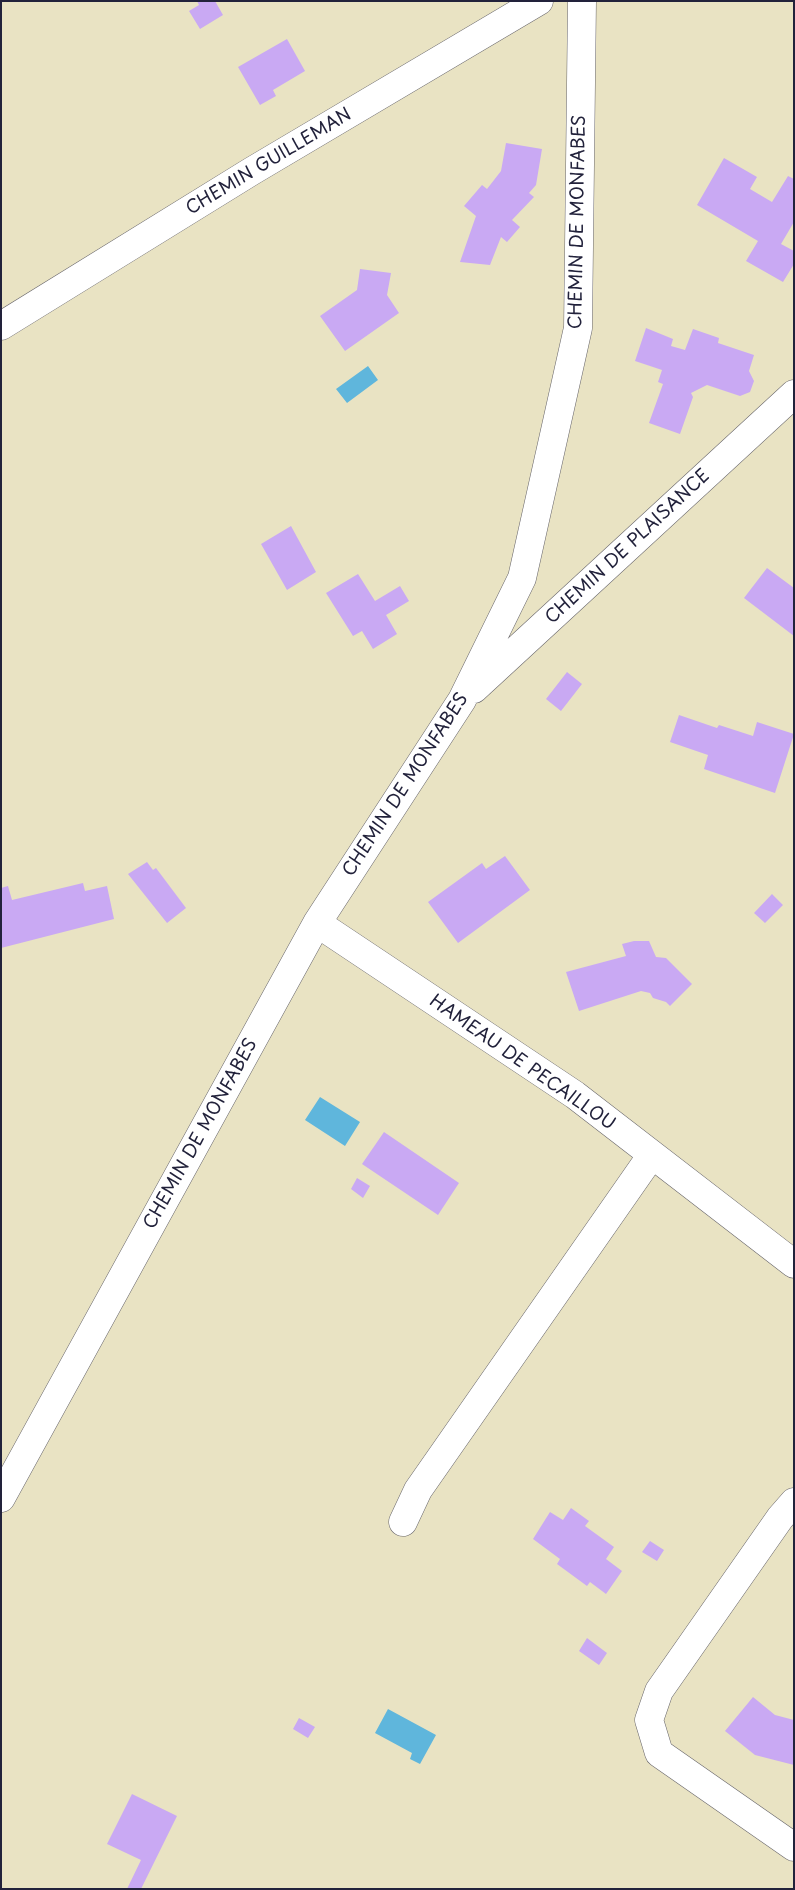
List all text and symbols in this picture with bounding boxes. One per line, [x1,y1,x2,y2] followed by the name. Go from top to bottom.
[182,104,356,220] street label: CHEMIN GUILLEMAN
[565,115,591,329] street label: CHEMIN DE MONFABES
[541,465,715,629] street label: CHEMIN DE PLAISANCE
[339,689,473,881] street label: CHEMIN DE MONFABES
[425,991,619,1135] street label: HAMEAU DE PECAILLOU
[140,1035,262,1233] street label: CHEMIN DE MONFABES

